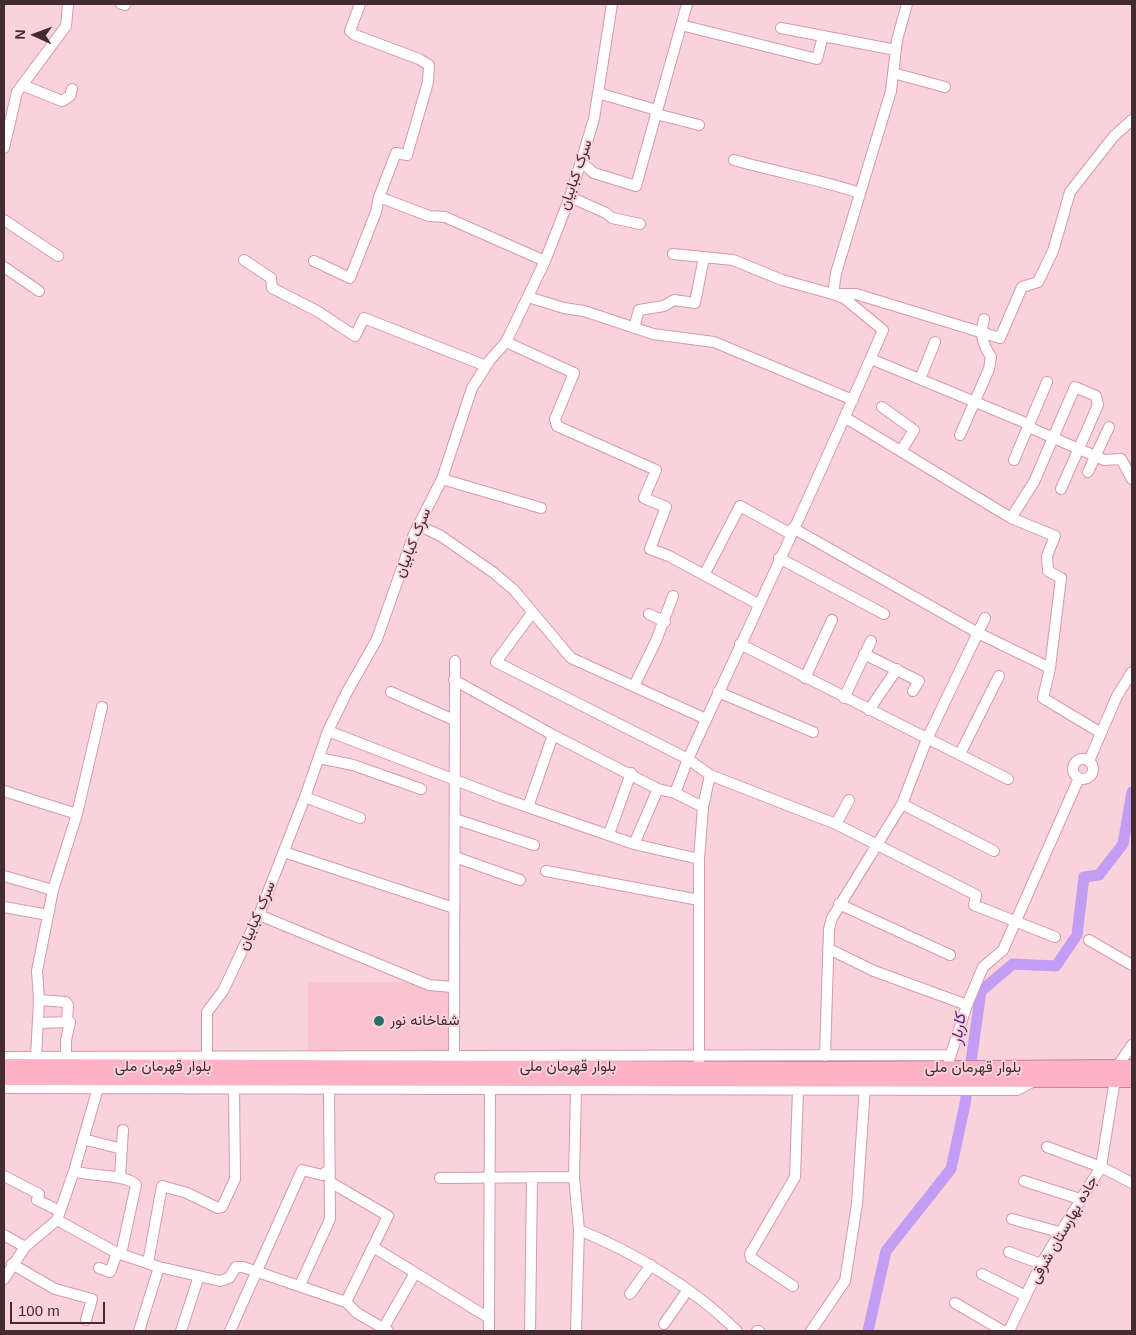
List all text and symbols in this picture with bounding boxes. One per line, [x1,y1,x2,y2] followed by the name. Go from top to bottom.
[10,10,60,60] north arrow
[12,29,28,40] text: N
[556,137,596,213] street label: سرک کبابیان
[391,506,435,580] street label: سرک کبابیان
[234,879,280,953] street label: سرک کبابیان
[390,1012,459,1030] place label: شفاخانه نور
[947,1012,971,1046] water label: کاربار
[372,1014,386,1028] marker: شفاخانه نور
[115,1058,211,1076] street label: بلوار قهرمان ملی
[520,1058,616,1076] street label: بلوار قهرمان ملی
[925,1059,1021,1077] street label: بلوار قهرمان ملی
[1026,1173,1102,1287] street label: جاده بهارستان شرقی
[12,1292,108,1324] scale bar
[18,1302,60,1319] text: 100 m

